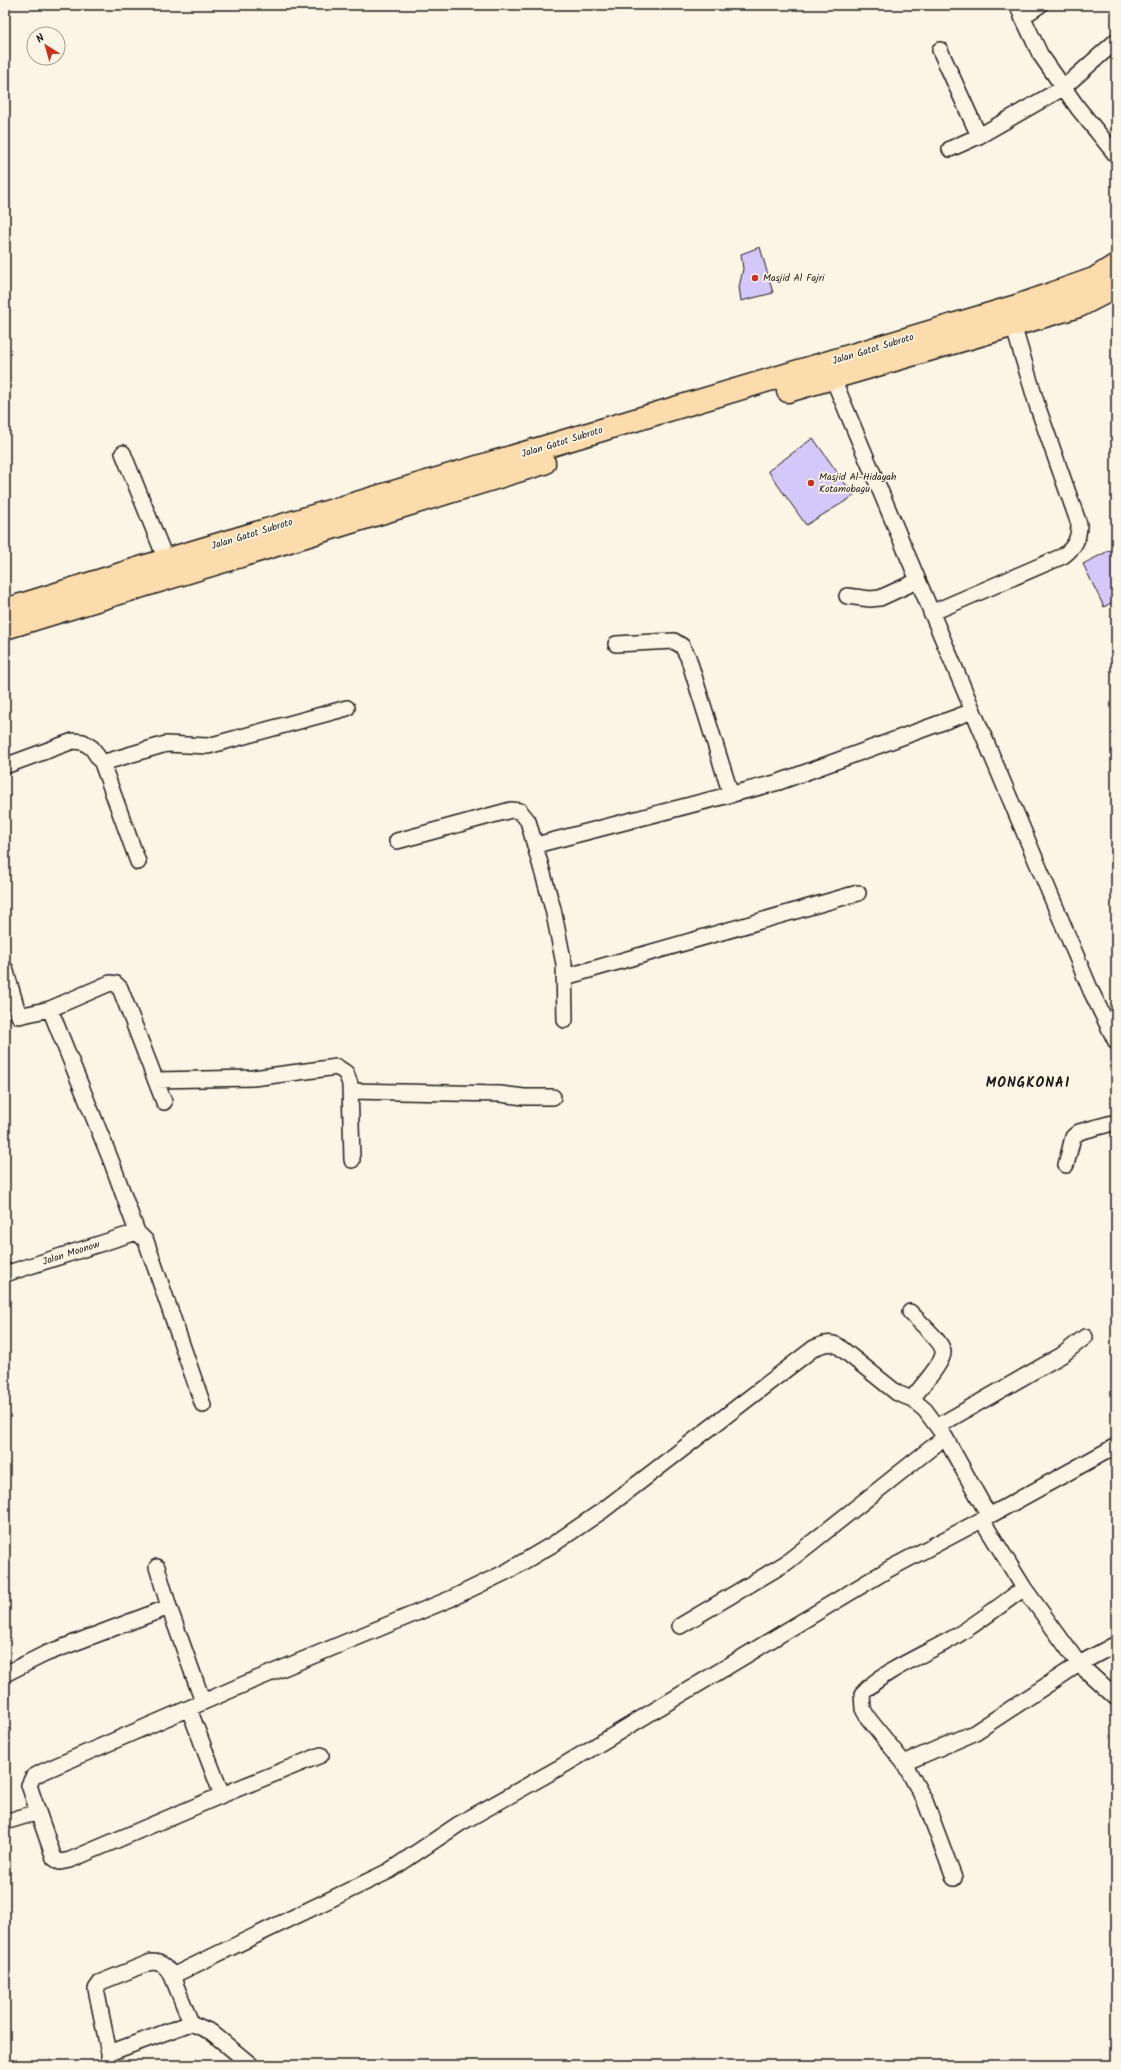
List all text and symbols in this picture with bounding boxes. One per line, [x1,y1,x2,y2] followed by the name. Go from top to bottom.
[26,26,66,66] north arrow
[32,30,49,48] text: N
[763,270,825,286] place label: Masjid Al Fajri
[750,273,760,283] marker: Masjid Al Fajri
[830,329,916,369] street label: Jalan Gatot Subroto
[519,422,605,462] street label: Jalan Gatot Subroto
[819,469,896,497] place label: Masjid Al-Hidayah Kotamobagu
[806,478,816,488] marker: Masjid Al-Hidayah Kotamobagu
[209,514,295,554] street label: Jalan Gatot Subroto
[986,1072,1070,1094] district label: MONGKONAI
[40,1236,102,1270] street label: Jalan Moonow

